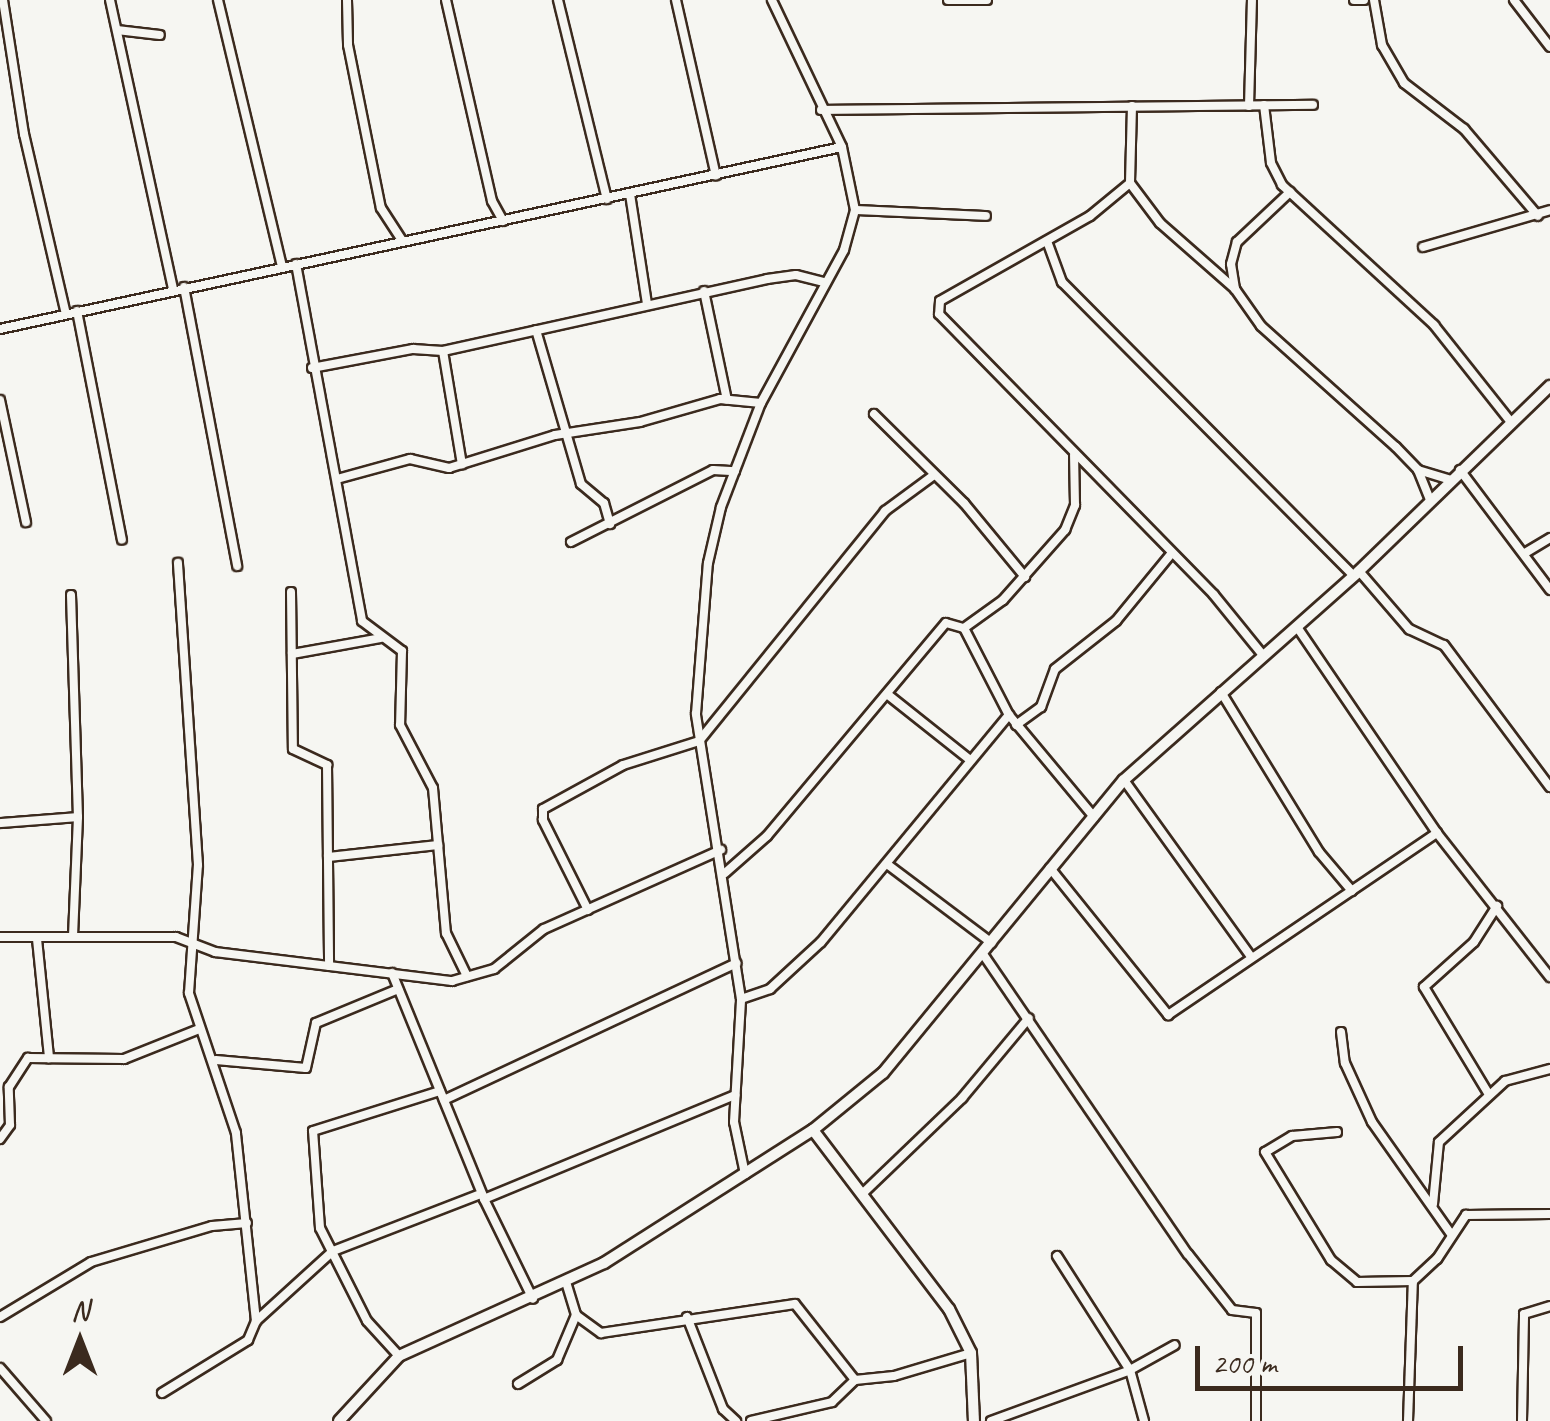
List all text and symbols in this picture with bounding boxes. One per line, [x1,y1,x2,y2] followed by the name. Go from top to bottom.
[30,1291,130,1391] north arrow
[71,1293,89,1328] text: N
[1200,1326,1468,1388] scale bar
[1212,1344,1277,1382] text: 200 m

